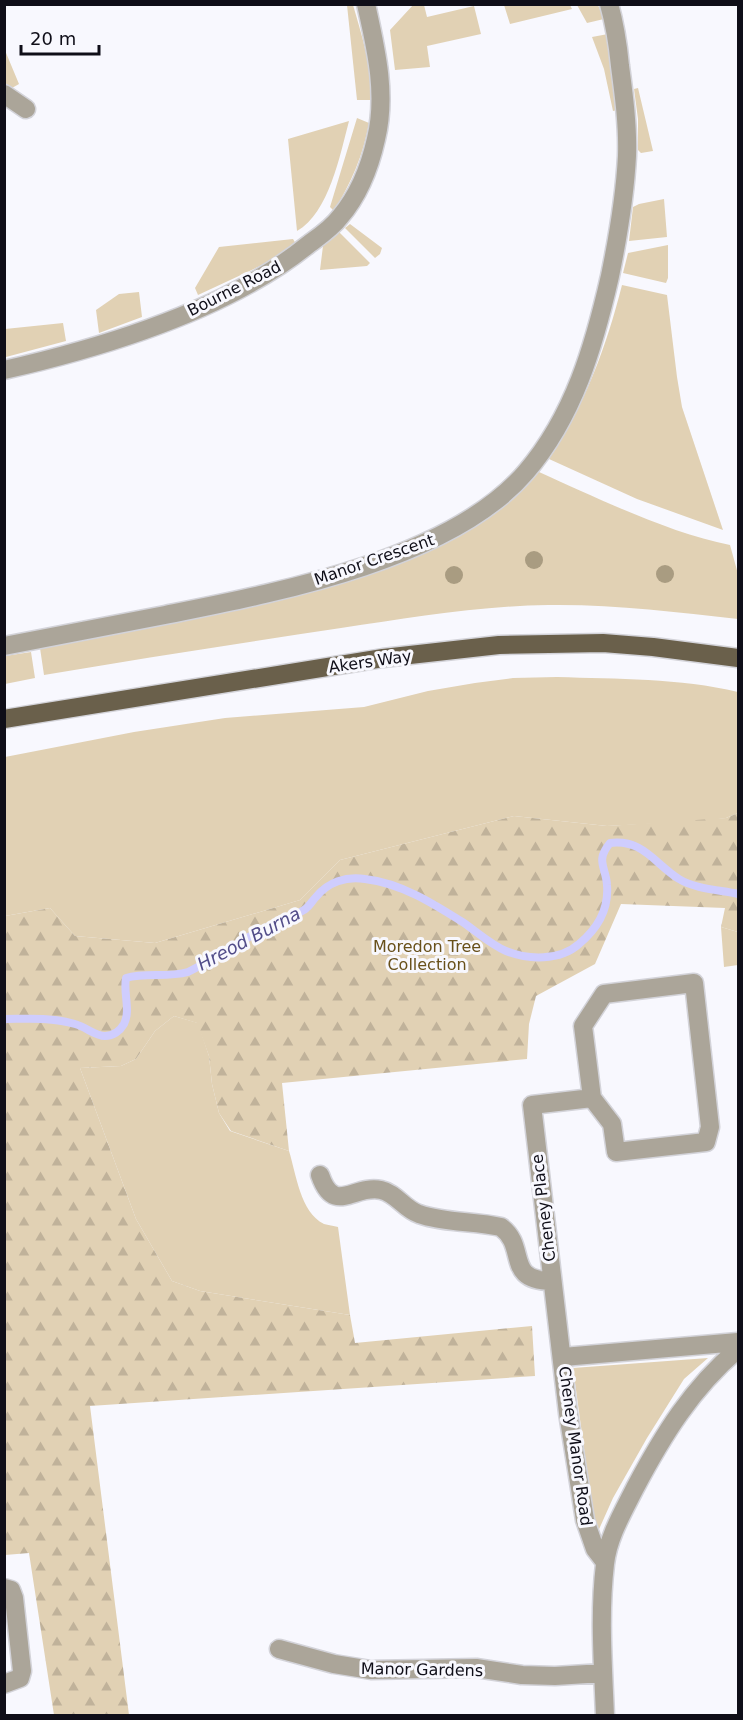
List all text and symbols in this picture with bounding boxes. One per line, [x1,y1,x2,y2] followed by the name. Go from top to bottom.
[21,18,99,56] scale bar
[30,28,76,49] text: 20 m
[184,257,284,320] street label: Bourne Road
[312,530,437,589] street label: Manor Crescent
[327,646,413,677] street label: Akers Way
[194,903,304,975] water label: Hreod Burna
[373,937,481,974] park label: Moredon Tree Collection
[527,1153,560,1263] street label: Cheney Place
[555,1365,596,1527] street label: Cheney Manor Road
[361,1659,483,1680] street label: Manor Gardens

